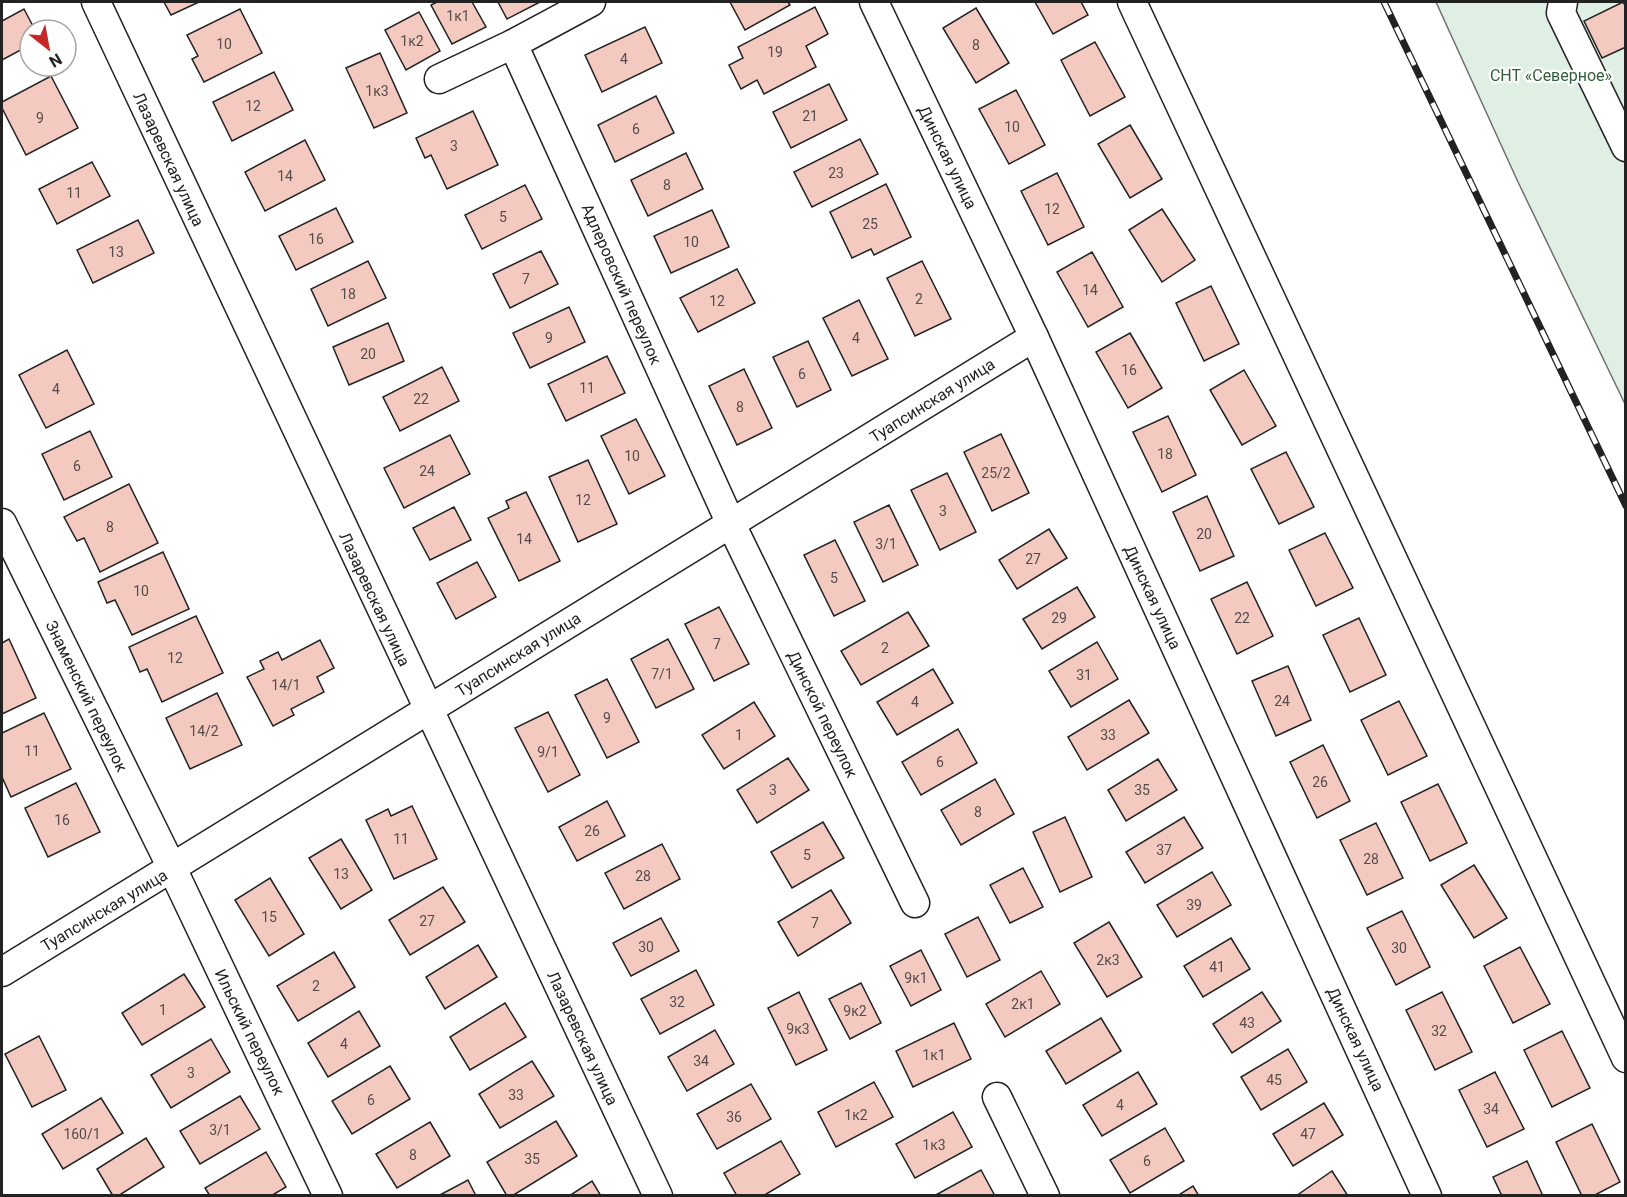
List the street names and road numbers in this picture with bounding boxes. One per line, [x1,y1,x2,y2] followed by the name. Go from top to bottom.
[129,89,208,229] street label: Лазаревская улица
[914,102,981,212] street label: Динская улица
[577,201,666,368] street label: Адлеровский переулок
[866,354,998,447] street label: Туапсинская улица
[335,529,414,669] street label: Лазаревская улица
[1120,542,1185,652] street label: Динская улица
[452,608,584,701] street label: Туапсинская улица
[42,618,132,775] street label: Знаменский переулок
[784,648,862,781] street label: Динской переулок
[38,865,171,956] street label: Туапсинская улица
[211,966,289,1099] street label: Ильский переулок
[543,968,622,1108] street label: Лазаревская улица
[1323,984,1388,1094] street label: Динская улица

